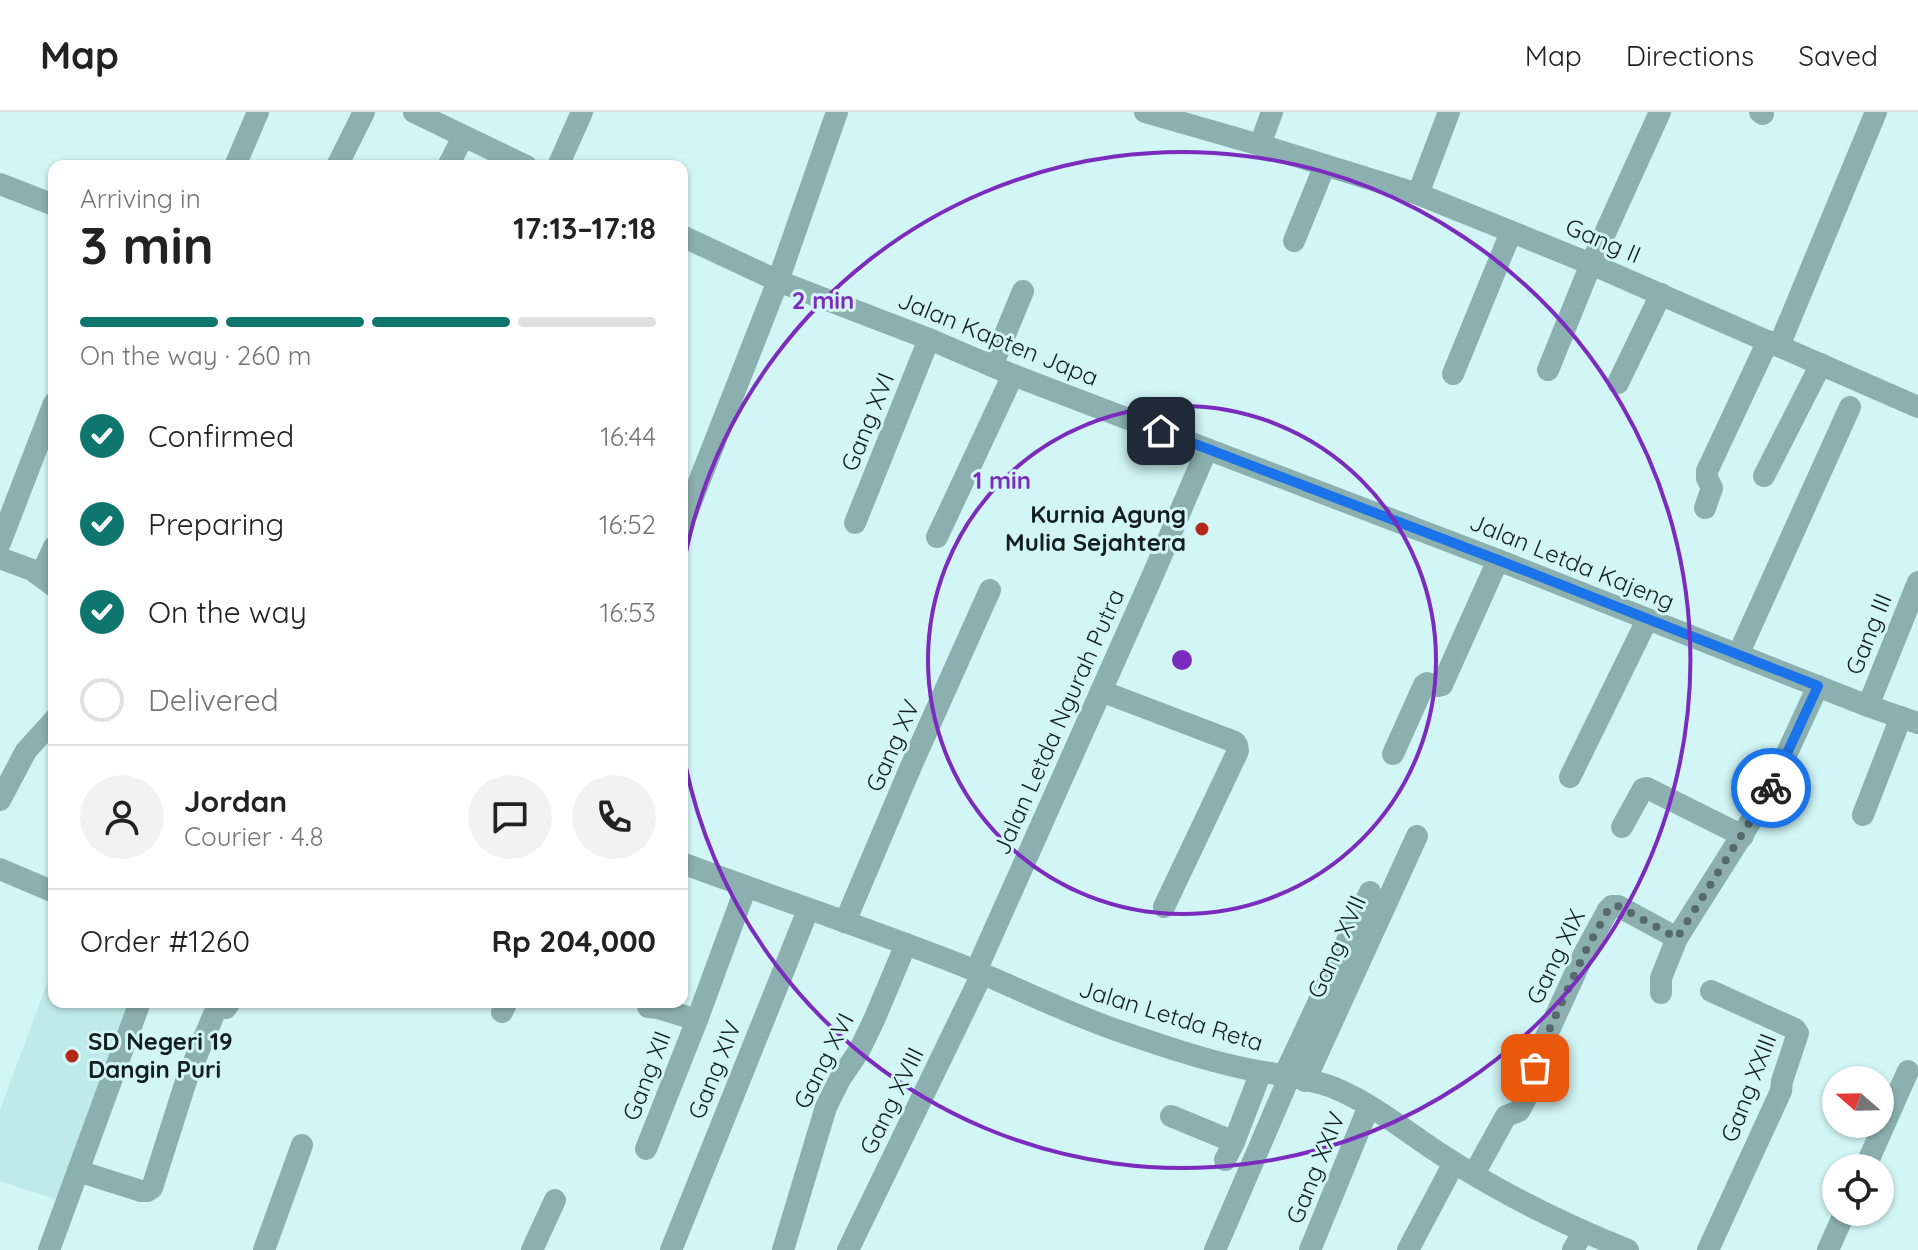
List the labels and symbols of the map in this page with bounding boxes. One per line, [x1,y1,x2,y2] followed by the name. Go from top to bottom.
[1561,211,1646,269] street label: Gang II
[894,284,1103,392] street label: Jalan Kapten Japa
[792,285,854,315] text: 2 min
[834,368,900,475] street label: Gang XVI
[1127,397,1195,465] pin
[973,465,1031,495] text: 1 min
[1005,499,1186,557] place label: Kurnia Agung Mulia Sejahtera
[1466,506,1679,616] street label: Jalan Letda Kajeng
[1193,520,1211,538] marker: Kurnia Agung Mulia Sejahtera
[986,584,1130,859] street label: Jalan Letda Ngurah Putra
[1838,589,1898,679] street label: Gang III
[1168,646,1196,674] centre of rings
[859,695,926,796] street label: Gang XV
[1731,748,1811,828] courier
[1300,890,1372,1003] street label: Gang XVII
[1519,904,1591,1009] street label: Gang XIX
[1076,973,1267,1057] street label: Jalan Letda Reta
[786,1008,860,1113] street label: Gang XVI
[681,1016,747,1123] street label: Gang XIV
[88,1026,233,1084] place label: SD Negeri 19 Dangin Puri
[615,1027,677,1125] street label: Gang XII
[1714,1029,1783,1146] street label: Gang XXIII
[1501,1034,1569,1102] pin
[852,1042,930,1159] street label: Gang XVIII
[63,1047,81,1065] marker: SD Negeri 19 Dangin Puri
[1822,1066,1894,1138] north arrow
[1279,1107,1351,1228] street label: Gang XXIV

